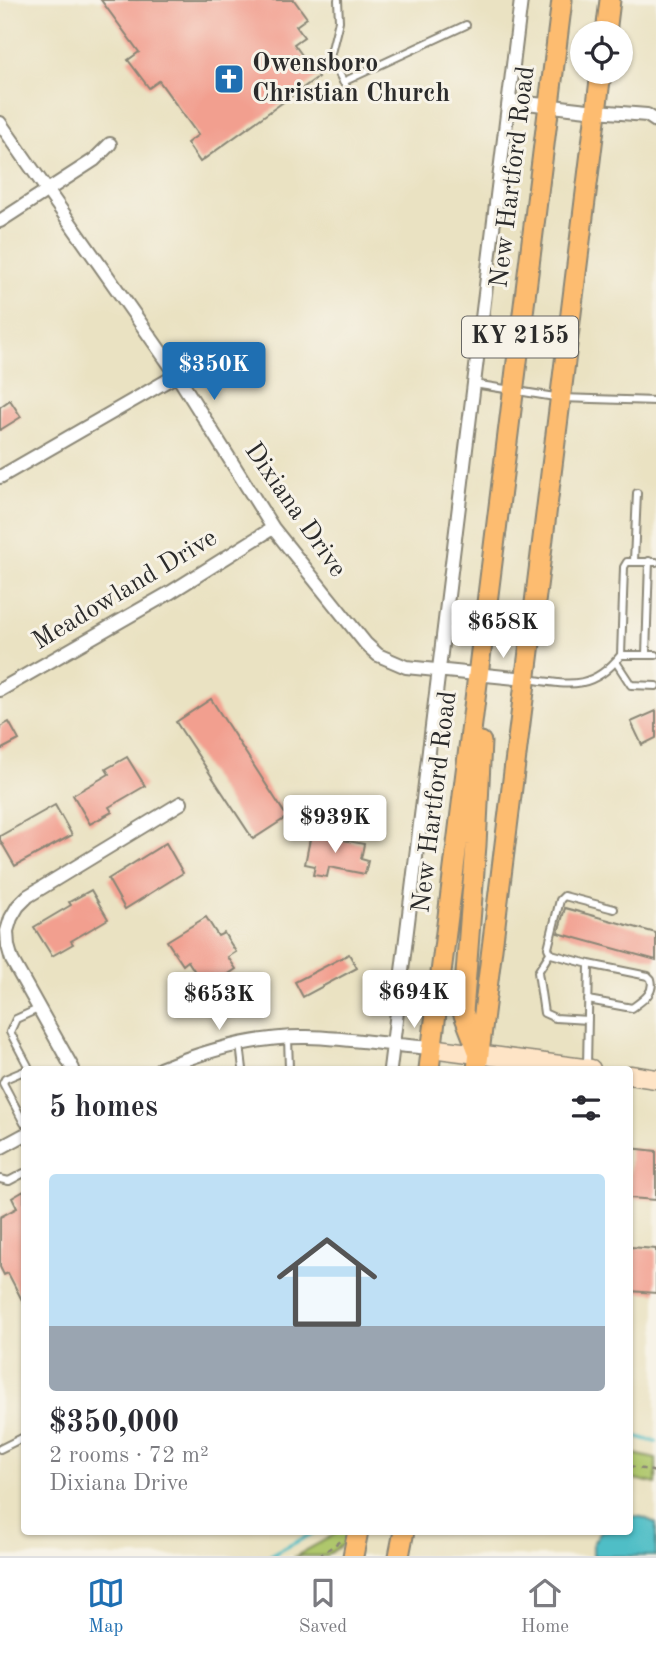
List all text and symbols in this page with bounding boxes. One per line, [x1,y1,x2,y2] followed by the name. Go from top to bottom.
[570,21,633,84] map controls
[570,21,633,84] button: locate
[252,51,450,107] place label: Owensboro Christian Church
[212,62,246,96] church icon: Owensboro Christian Church
[486,65,540,289] street label: New Hartford Road
[462,316,578,358] road number: KY 2155
[165,342,263,402] pin: $350K
[178,353,250,376] text: $350K
[239,438,351,582] street label: Dixiana Drive
[28,525,222,655] street label: Meadowland Drive
[454,600,552,660] pin: $658K
[467,611,539,634] text: $658K
[408,690,462,914] street label: New Hartford Road
[286,796,384,855] pin: $939K
[299,806,371,829] text: $939K
[365,970,463,1030] pin: $694K
[170,972,268,1032] pin: $653K
[378,981,450,1004] text: $694K
[183,983,255,1006] text: $653K
[567,1089,605,1127] icon: filters
[49,1093,158,1123] text: 5 homes
[264,1219,390,1345] icon: home
[49,1408,179,1438] text: $350,000
[49,1444,209,1467] text: 2 rooms · 72 m²
[49,1472,188,1495] text: Dixiana Drive
[87,1574,125,1639] tab: Map
[299,1574,347,1639] tab: Saved
[521,1574,569,1639] tab: Home

